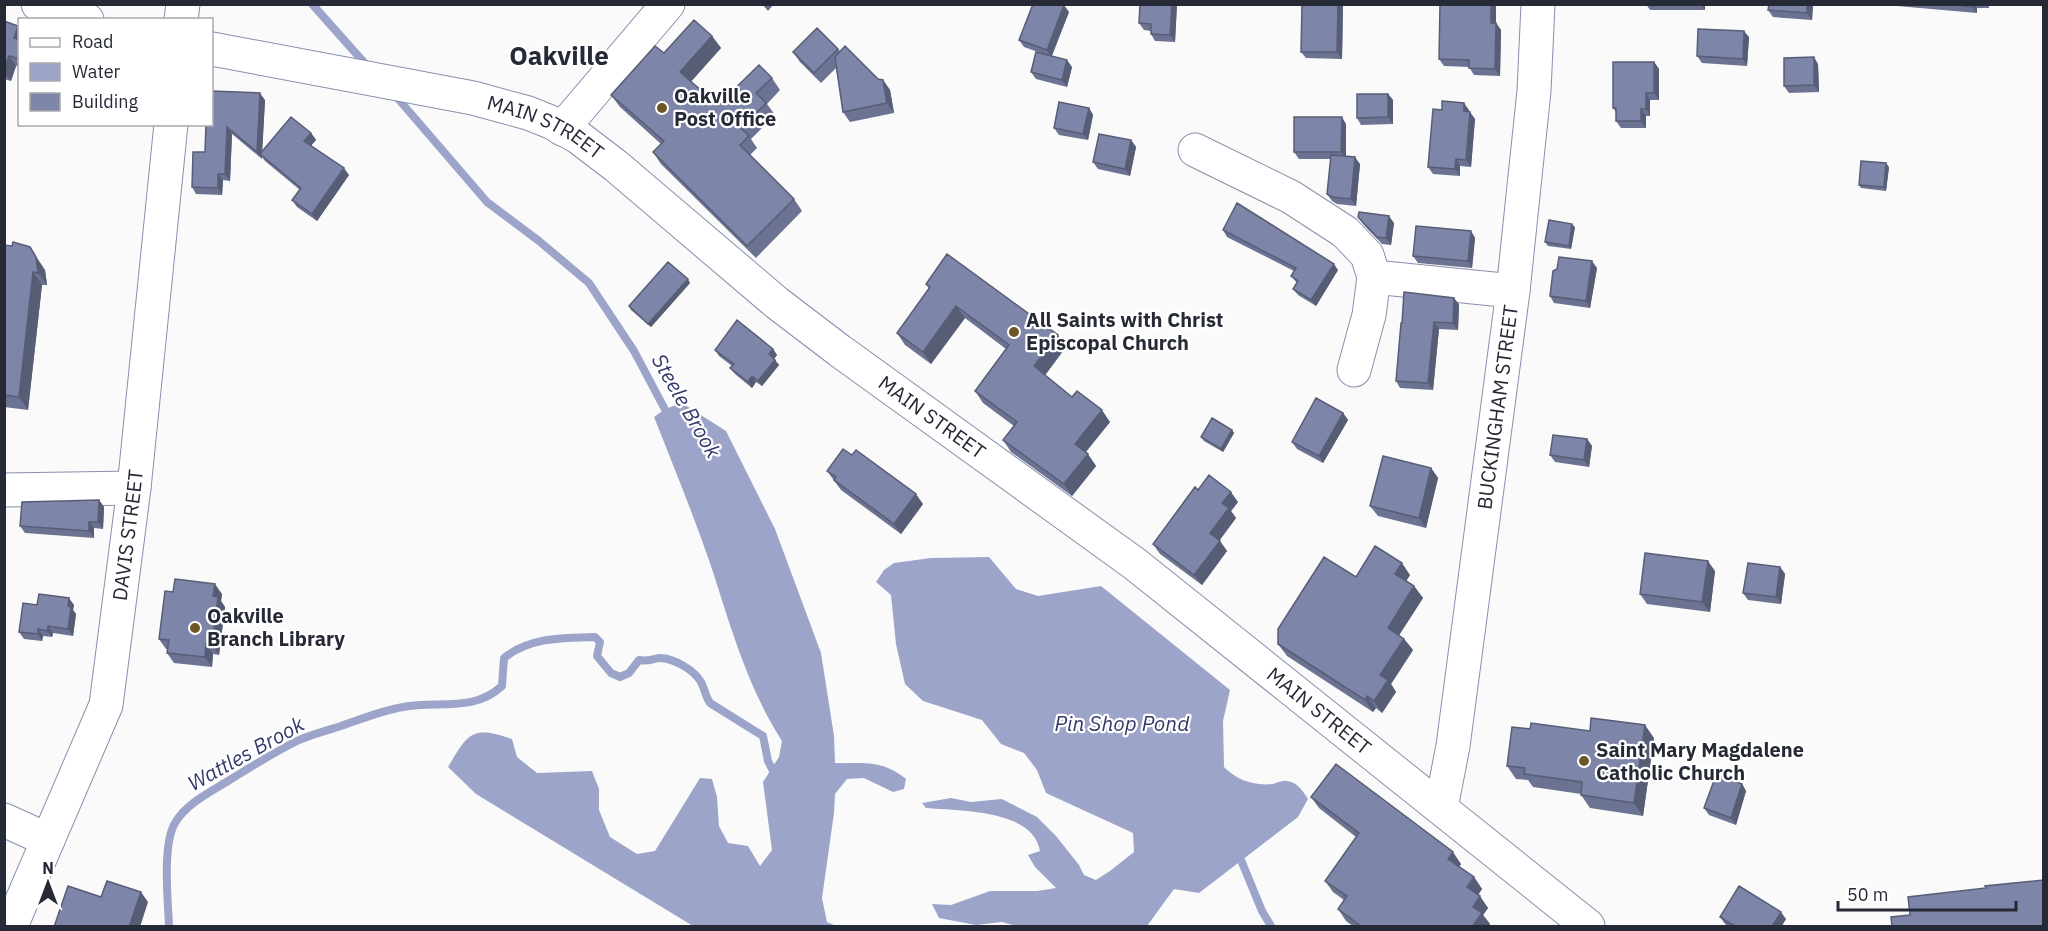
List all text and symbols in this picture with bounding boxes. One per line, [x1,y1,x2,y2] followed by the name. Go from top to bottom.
[18,18,213,126] legend
[72,30,113,53] text: Road
[509,38,609,72] district label: Oakville
[72,60,121,83] text: Water
[674,82,776,132] place label: Oakville Post Office
[484,89,610,165] street label: MAIN STREET
[72,90,139,113] text: Building
[655,101,669,115] marker: Oakville Post Office
[1470,303,1524,511] street label: BUCKINGHAM STREET
[1026,306,1224,356] place label: All Saints with Christ Episcopal Church
[1007,325,1021,339] marker: All Saints with Christ Episcopal Church
[646,348,729,464] water label: Steele Brook
[873,369,991,465] street label: MAIN STREET
[106,468,149,602] street label: DAVIS STREET
[207,602,345,652] place label: Oakville Branch Library
[188,621,202,635] marker: Oakville Branch Library
[1262,661,1377,761] street label: MAIN STREET
[182,709,310,797] water label: Wattles Brook
[1055,709,1190,737] water label: Pin Shop Pond
[1596,736,1804,786] place label: Saint Mary Magdalene Catholic Church
[1577,754,1591,768] marker: Saint Mary Magdalene Catholic Church
[18,853,78,913] north arrow
[42,858,54,878] text: N
[1838,874,2016,912] scale bar
[1847,883,1889,906] text: 50 m

